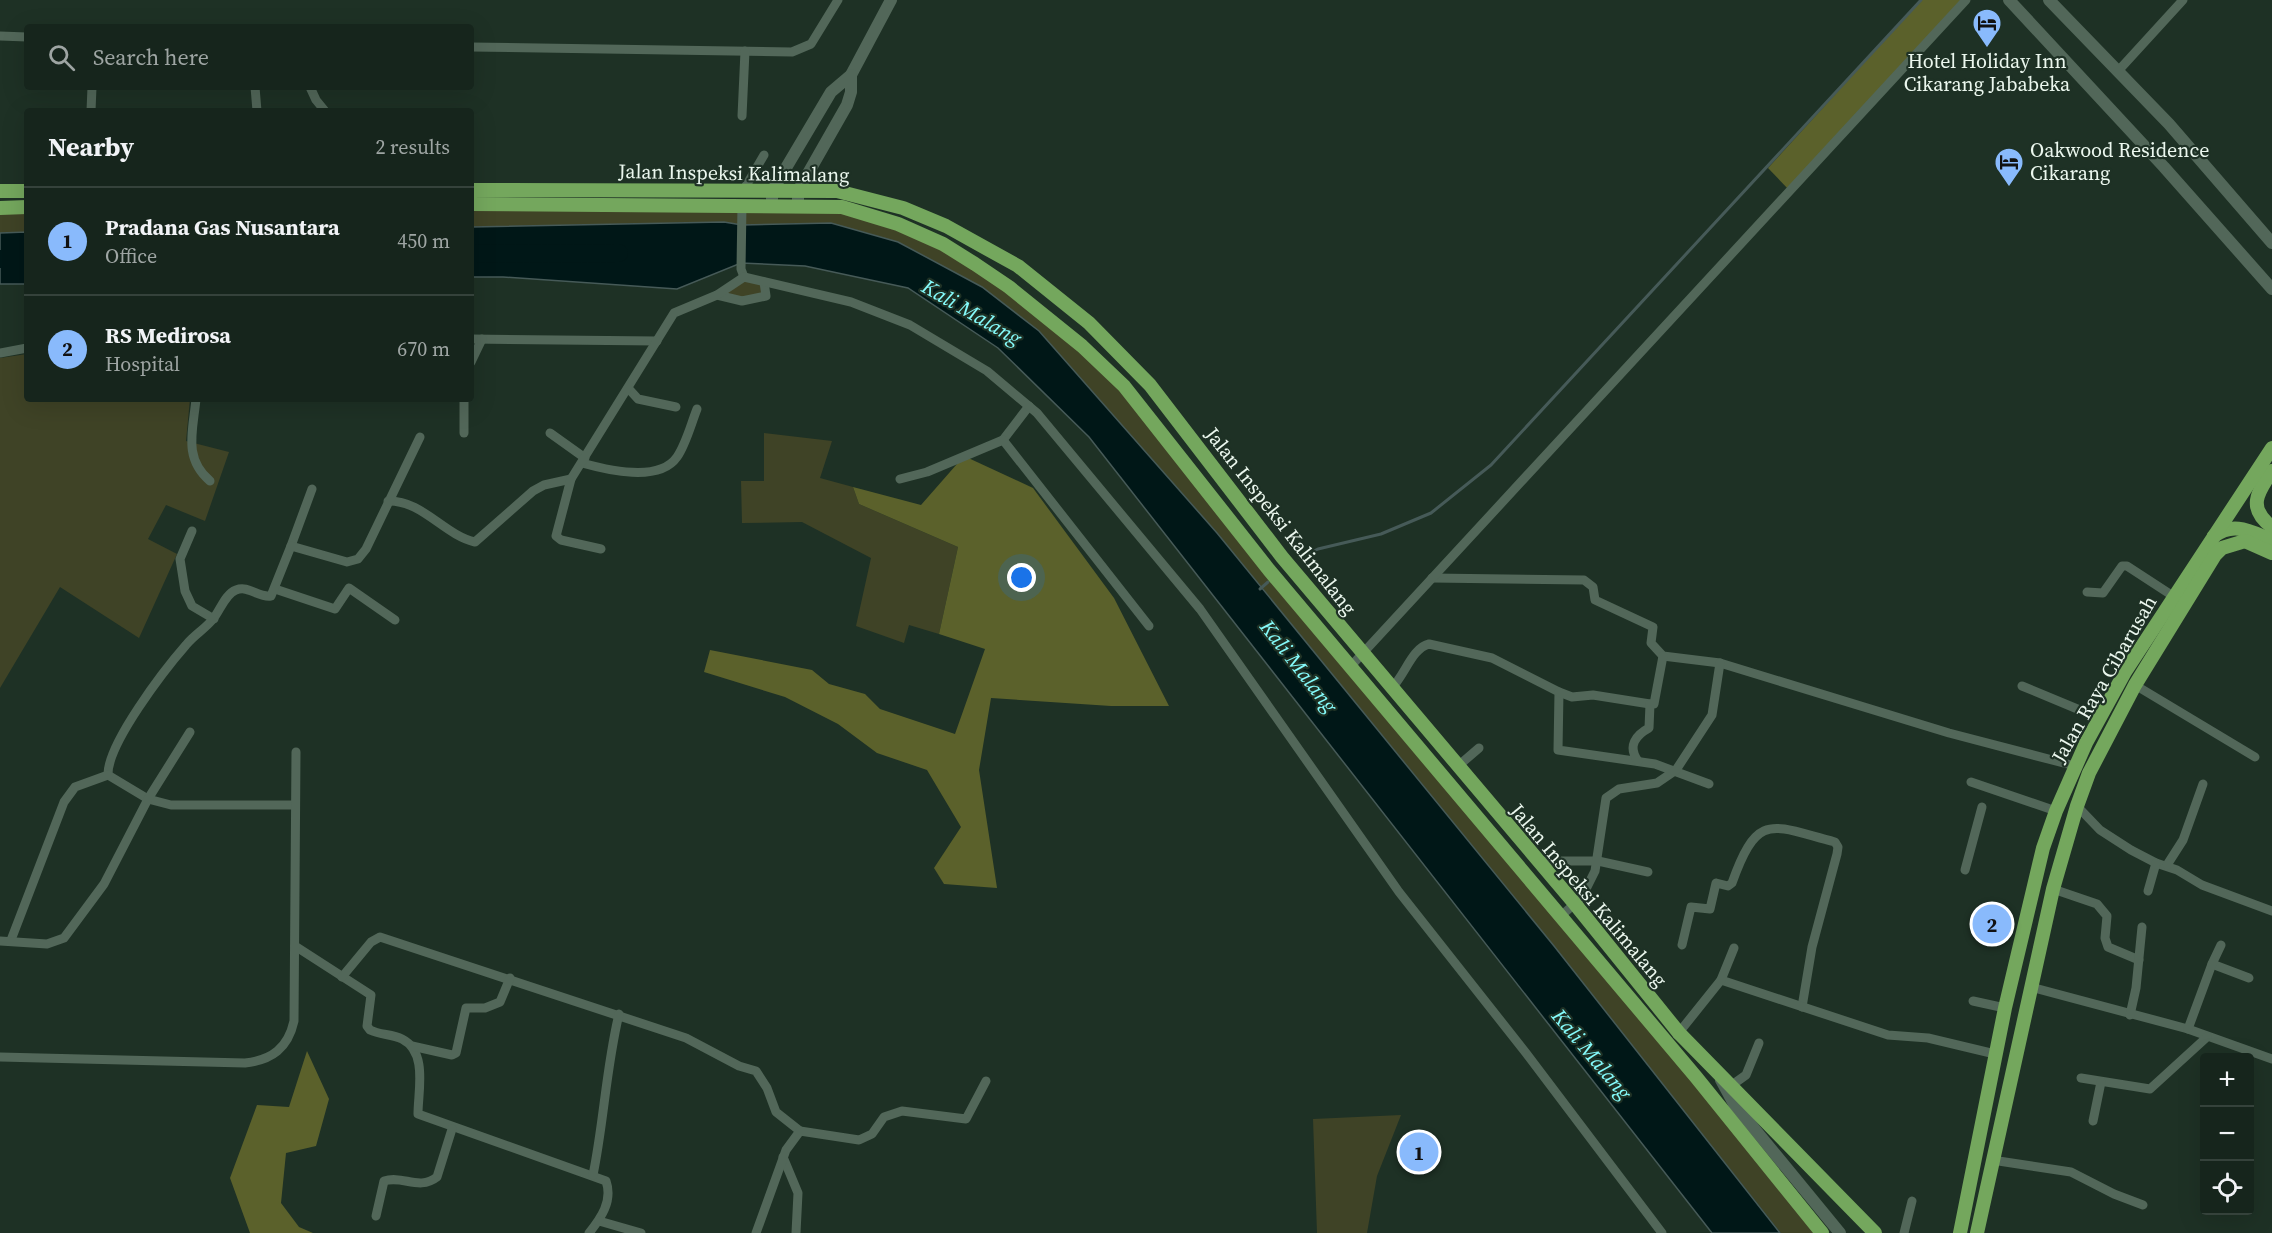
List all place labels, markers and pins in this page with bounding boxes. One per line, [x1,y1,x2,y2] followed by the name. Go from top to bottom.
[1971,7,2003,49] hotel icon: Hotel Holiday Inn Cikarang Jababeka
[1904,47,2071,98] place label: Hotel Holiday Inn Cikarang Jababeka
[2030,136,2209,187] place label: Oakwood Residence Cikarang
[1993,146,2025,188] hotel icon: Oakwood Residence Cikarang
[1972,902,2012,946] pin: 2
[1400,1130,1438,1174] pin: 1

